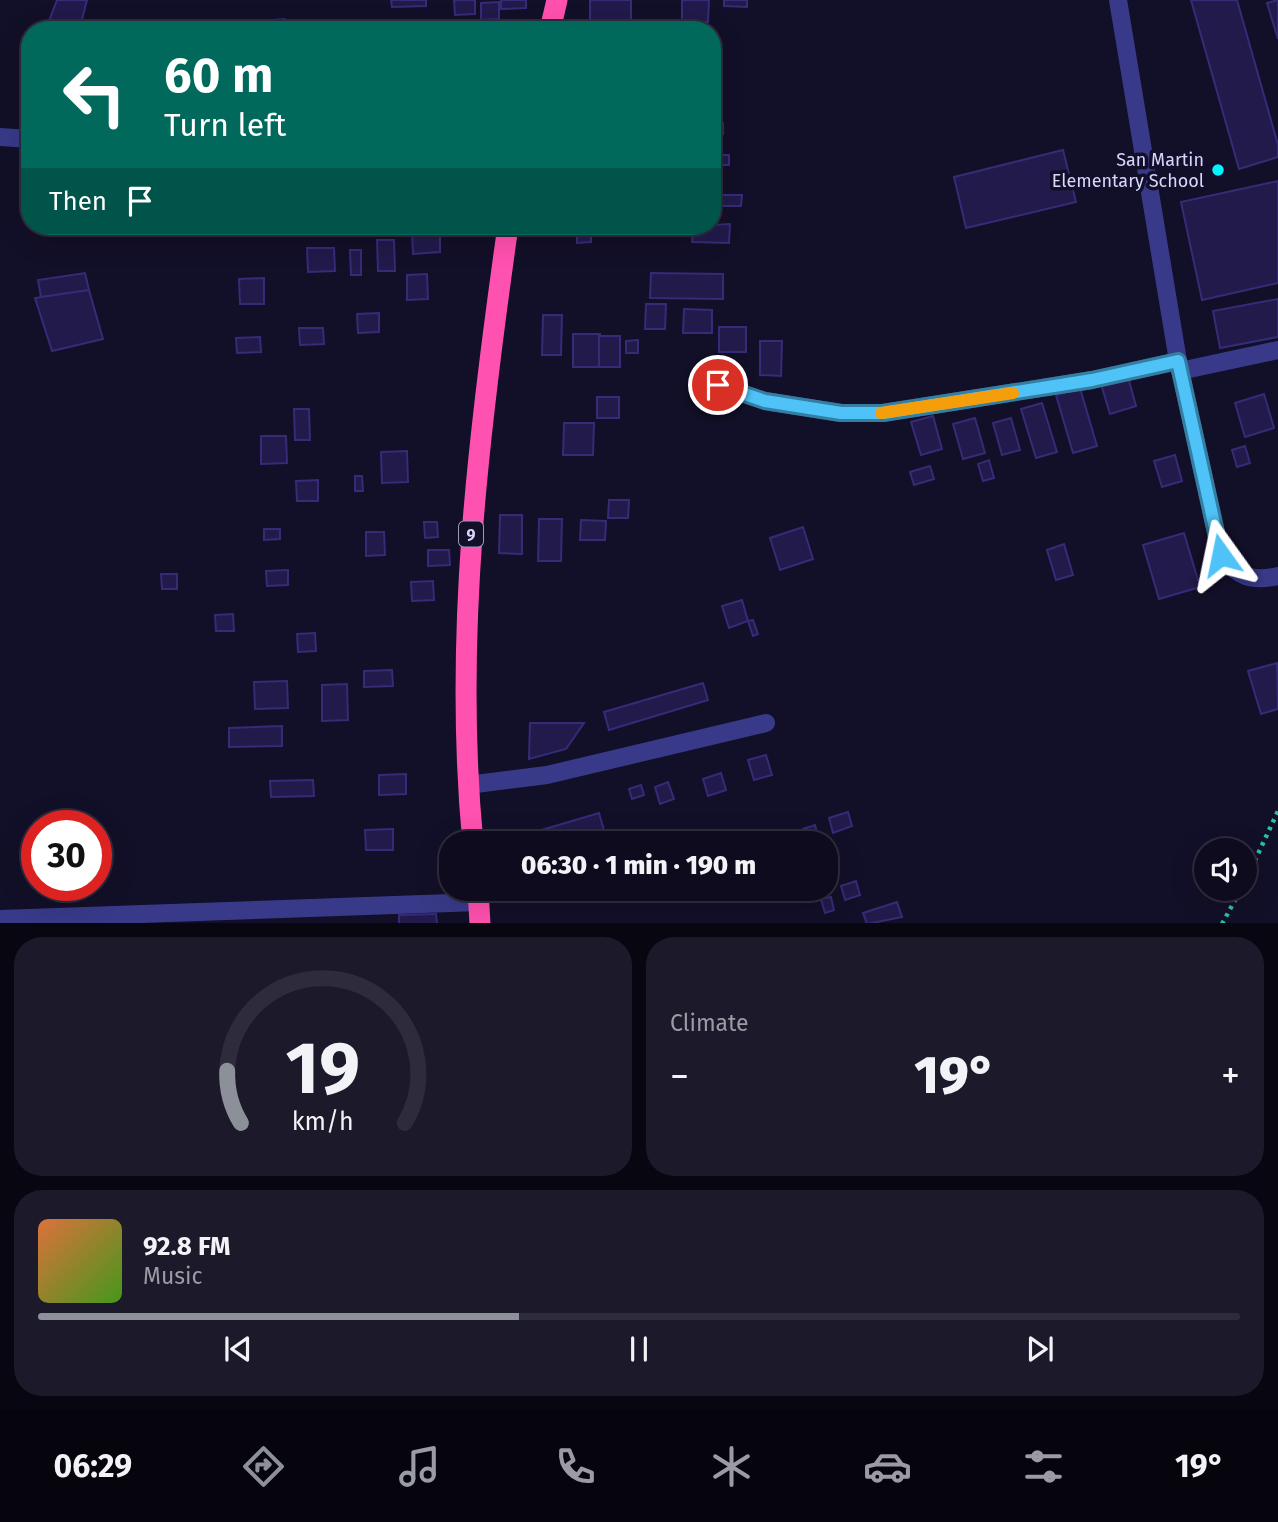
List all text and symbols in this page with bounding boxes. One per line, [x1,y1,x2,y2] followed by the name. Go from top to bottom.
[164,46,273,105] text: 60 m
[49,49,140,140] icon: left
[164,106,286,144] text: Turn left
[1052,149,1204,192] place label: San Martin Elementary School
[1210,162,1226,178] marker: San Martin Elementary School
[121,182,159,220] icon: arrive
[49,186,107,217] text: Then
[688,355,748,415] pin
[699,366,737,404] icon: arrive
[1184,518,1258,592] position arrow
[459,522,483,547] road number: 9
[21,810,112,901] speed limit sign: 30
[1194,838,1257,901] map controls
[1194,838,1257,901] button: sound
[521,850,756,881] text: 06:30 · 1 min · 190 m
[670,1009,749,1037] text: Climate
[286,1025,360,1112] text: 19
[914,1044,996,1107] text: 19°
[670,1053,689,1099] text: −
[1221,1053,1240,1099] text: +
[292,1106,354,1136] text: km/h
[143,1231,230,1262] text: 92.8 FM
[143,1262,203,1290] text: Music
[219,1330,257,1368] icon: previous
[620,1330,658,1368] icon: pause
[1021,1330,1059,1368] icon: next
[239,1442,288,1491] icon: directions
[395,1442,444,1491] icon: music
[551,1442,600,1491] icon: phone
[707,1442,756,1491] icon: climate
[863,1442,912,1491] icon: car
[1019,1442,1068,1491] icon: filters
[53,1447,132,1485] text: 06:29
[1175,1447,1224,1485] text: 19°

